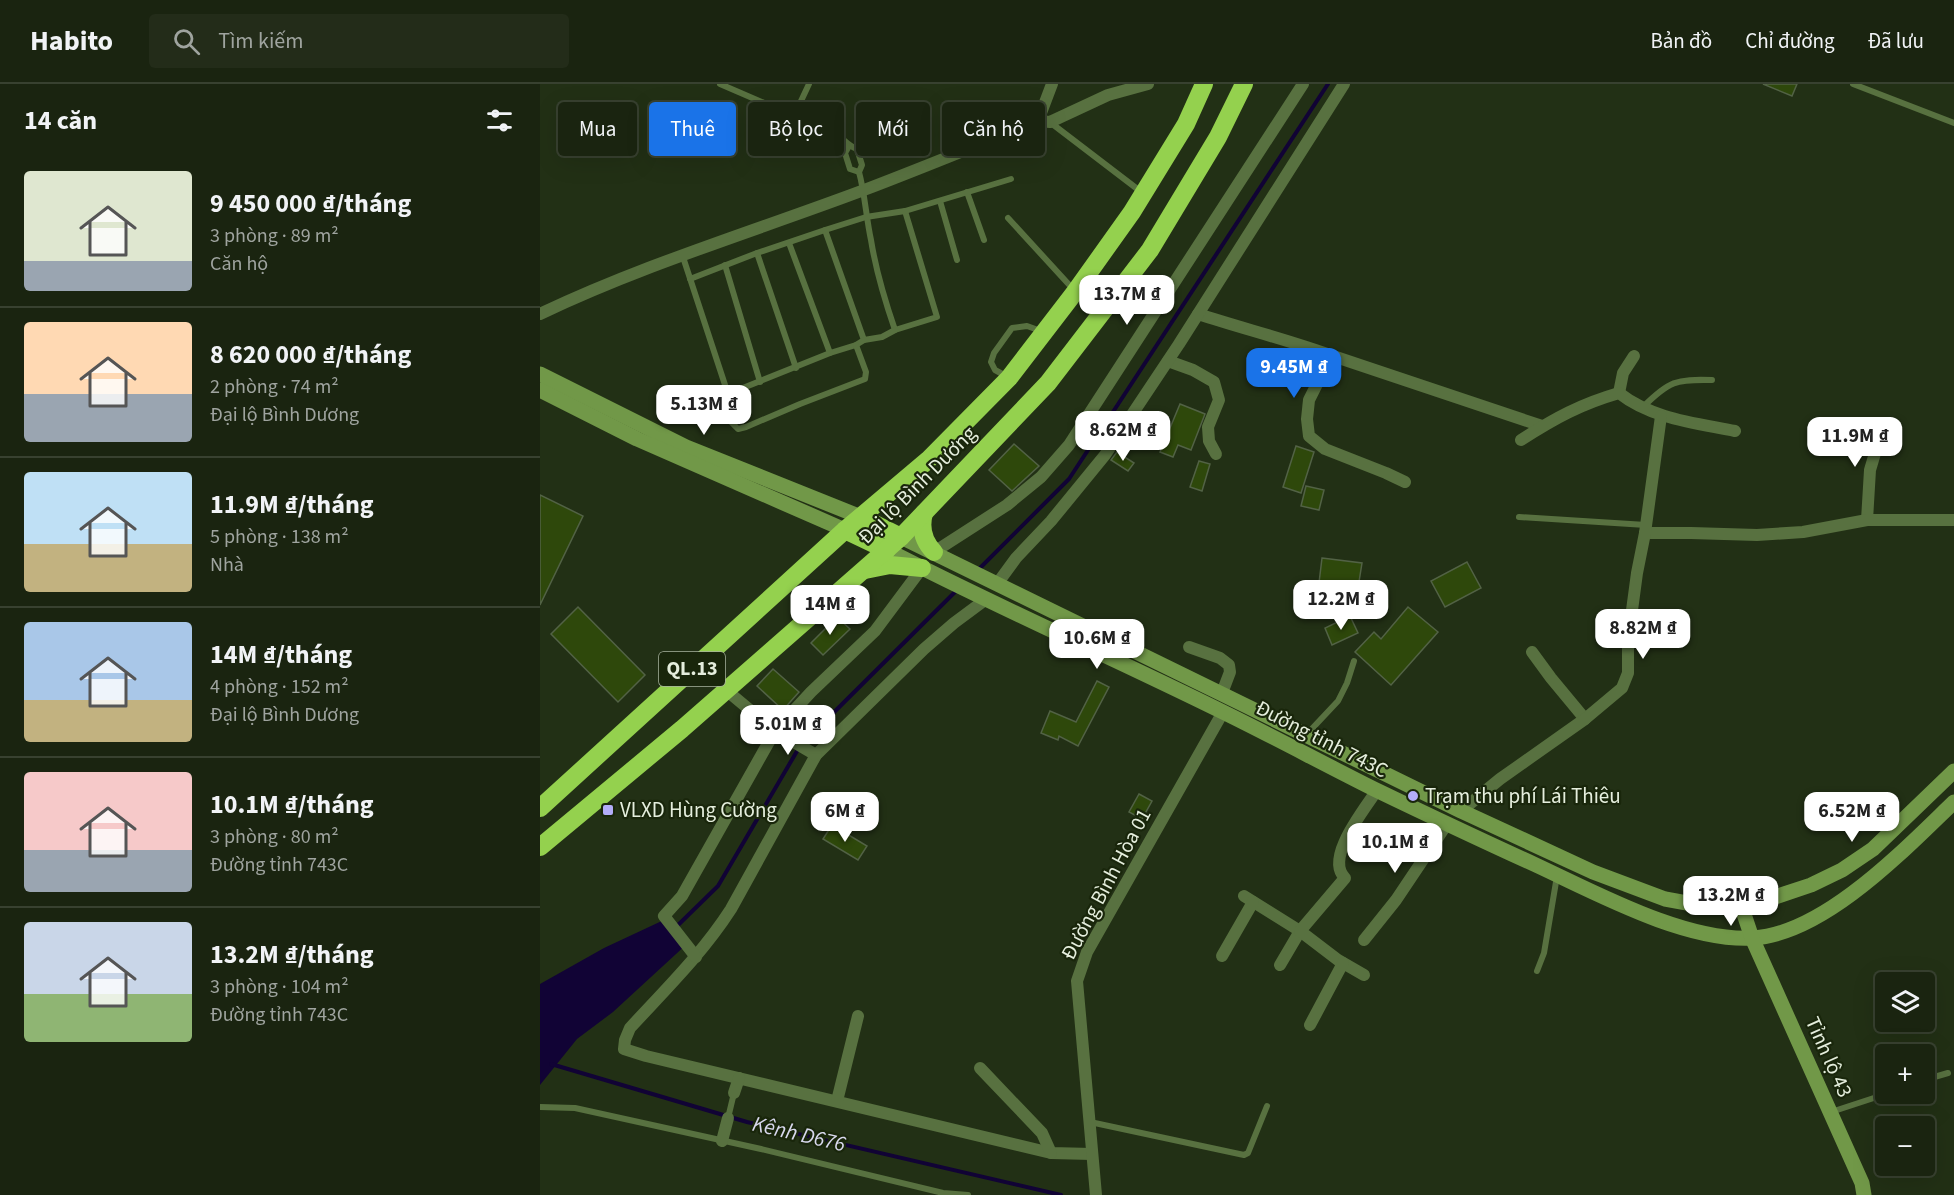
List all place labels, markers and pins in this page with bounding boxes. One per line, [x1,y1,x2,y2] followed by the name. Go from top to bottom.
[1072,275,1182,326] pin: 13.7M ₫
[1239,348,1349,399] pin: 9.45M ₫
[649,385,759,436] pin: 5.13M ₫
[1068,411,1178,462] pin: 8.62M ₫
[1800,417,1910,468] pin: 11.9M ₫
[1286,580,1396,631] pin: 12.2M ₫
[788,585,872,636] pin: 14M ₫
[1588,609,1698,660] pin: 8.82M ₫
[1042,619,1152,670] pin: 10.6M ₫
[733,705,843,756] pin: 5.01M ₫
[1425,781,1621,811] place label: Trạm thu phí Lái Thiêu
[1406,789,1420,803] marker: Trạm thu phí Lái Thiêu
[809,792,881,843] pin: 6M ₫
[1797,792,1907,843] pin: 6.52M ₫
[620,795,777,825] place label: VLXD Hùng Cường
[601,803,615,817] marker: VLXD Hùng Cường
[1340,823,1450,874] pin: 10.1M ₫
[1676,876,1786,927] pin: 13.2M ₫

